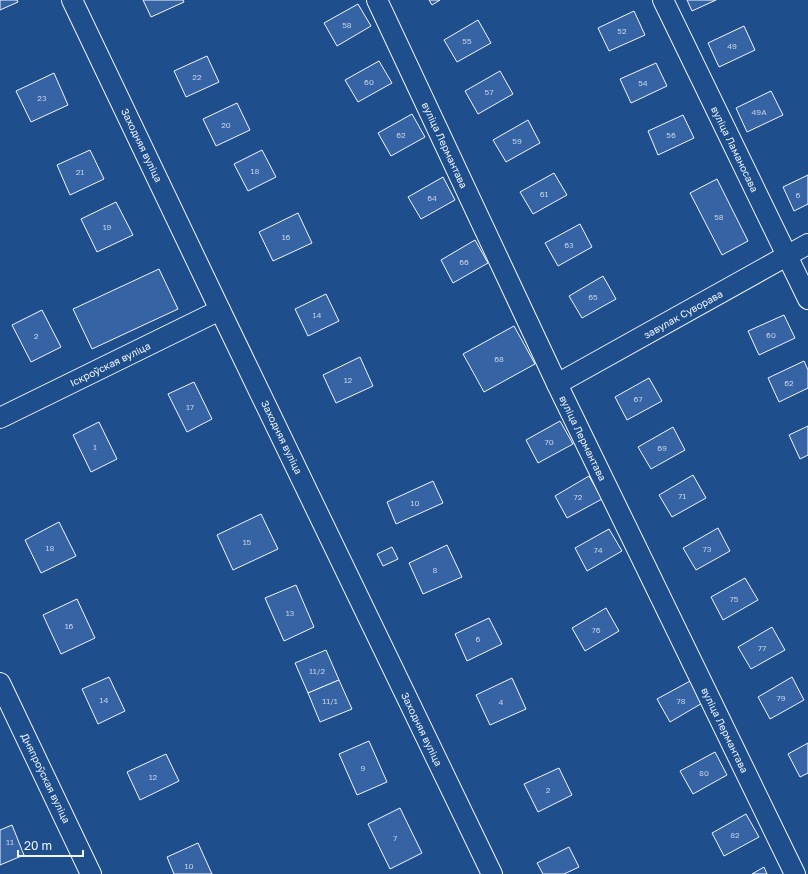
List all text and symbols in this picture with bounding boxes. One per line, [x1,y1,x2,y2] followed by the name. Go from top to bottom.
[342,20,352,30] house number: 58
[617,26,627,36] house number: 52
[462,36,472,46] house number: 55
[727,41,737,51] house number: 49
[192,72,202,82] house number: 22
[364,77,374,87] house number: 60
[638,78,648,88] house number: 54
[485,87,493,97] house number: 57
[37,93,47,103] house number: 23
[420,100,470,190] street label: вуліца Лермантава
[709,104,761,194] street label: вуліца Ламаносава
[119,106,165,184] street label: Заходняя вуліца
[751,107,767,117] house number: 49А
[221,120,231,130] house number: 20
[396,130,406,140] house number: 62
[666,130,676,140] house number: 56
[512,136,522,146] house number: 59
[251,166,259,176] house number: 18
[76,167,84,177] house number: 21
[540,189,548,199] house number: 61
[796,190,801,200] house number: 6
[427,193,437,203] house number: 64
[714,212,724,222] house number: 58
[103,222,112,232] house number: 19
[282,232,291,242] house number: 16
[564,240,574,250] house number: 63
[459,257,469,267] house number: 66
[641,287,725,341] street label: завулак Суворава
[588,292,598,302] house number: 65
[313,310,321,320] house number: 14
[766,330,776,340] house number: 60
[34,331,39,341] house number: 2
[68,339,152,389] street label: Іскроўская вуліца
[494,354,504,364] house number: 68
[344,375,353,385] house number: 12
[784,378,794,388] house number: 62
[557,393,609,483] street label: вуліца Лермантава
[633,394,643,404] house number: 67
[259,398,305,476] street label: Заходняя вуліца
[186,402,194,412] house number: 17
[544,437,554,447] house number: 70
[93,442,97,452] house number: 1
[657,443,667,453] house number: 69
[678,491,686,501] house number: 71
[574,492,583,502] house number: 72
[411,498,419,508] house number: 10
[243,537,252,547] house number: 15
[46,543,54,553] house number: 18
[703,544,712,554] house number: 73
[593,545,603,555] house number: 74
[433,565,438,575] house number: 8
[730,594,739,604] house number: 75
[286,608,295,618] house number: 13
[65,621,74,631] house number: 16
[591,625,601,635] house number: 76
[476,634,481,644] house number: 6
[758,643,766,653] house number: 77
[309,666,325,676] house number: 11/2
[699,685,751,775] street label: вуліца Лермантава
[399,690,445,768] street label: Заходняя вуліца
[776,693,786,703] house number: 79
[100,695,108,705] house number: 14
[322,696,338,706] house number: 11/1
[676,696,686,706] house number: 78
[499,697,504,707] house number: 4
[19,731,73,825] street label: Дняпроўская вуліца
[361,763,366,773] house number: 9
[699,768,709,778] house number: 80
[149,772,158,782] house number: 12
[546,785,551,795] house number: 2
[730,830,740,840] house number: 82
[18,832,83,858] scale bar
[393,833,397,843] house number: 7
[6,837,14,847] house number: 11
[24,838,52,853] text: 20 m
[185,861,193,871] house number: 10

